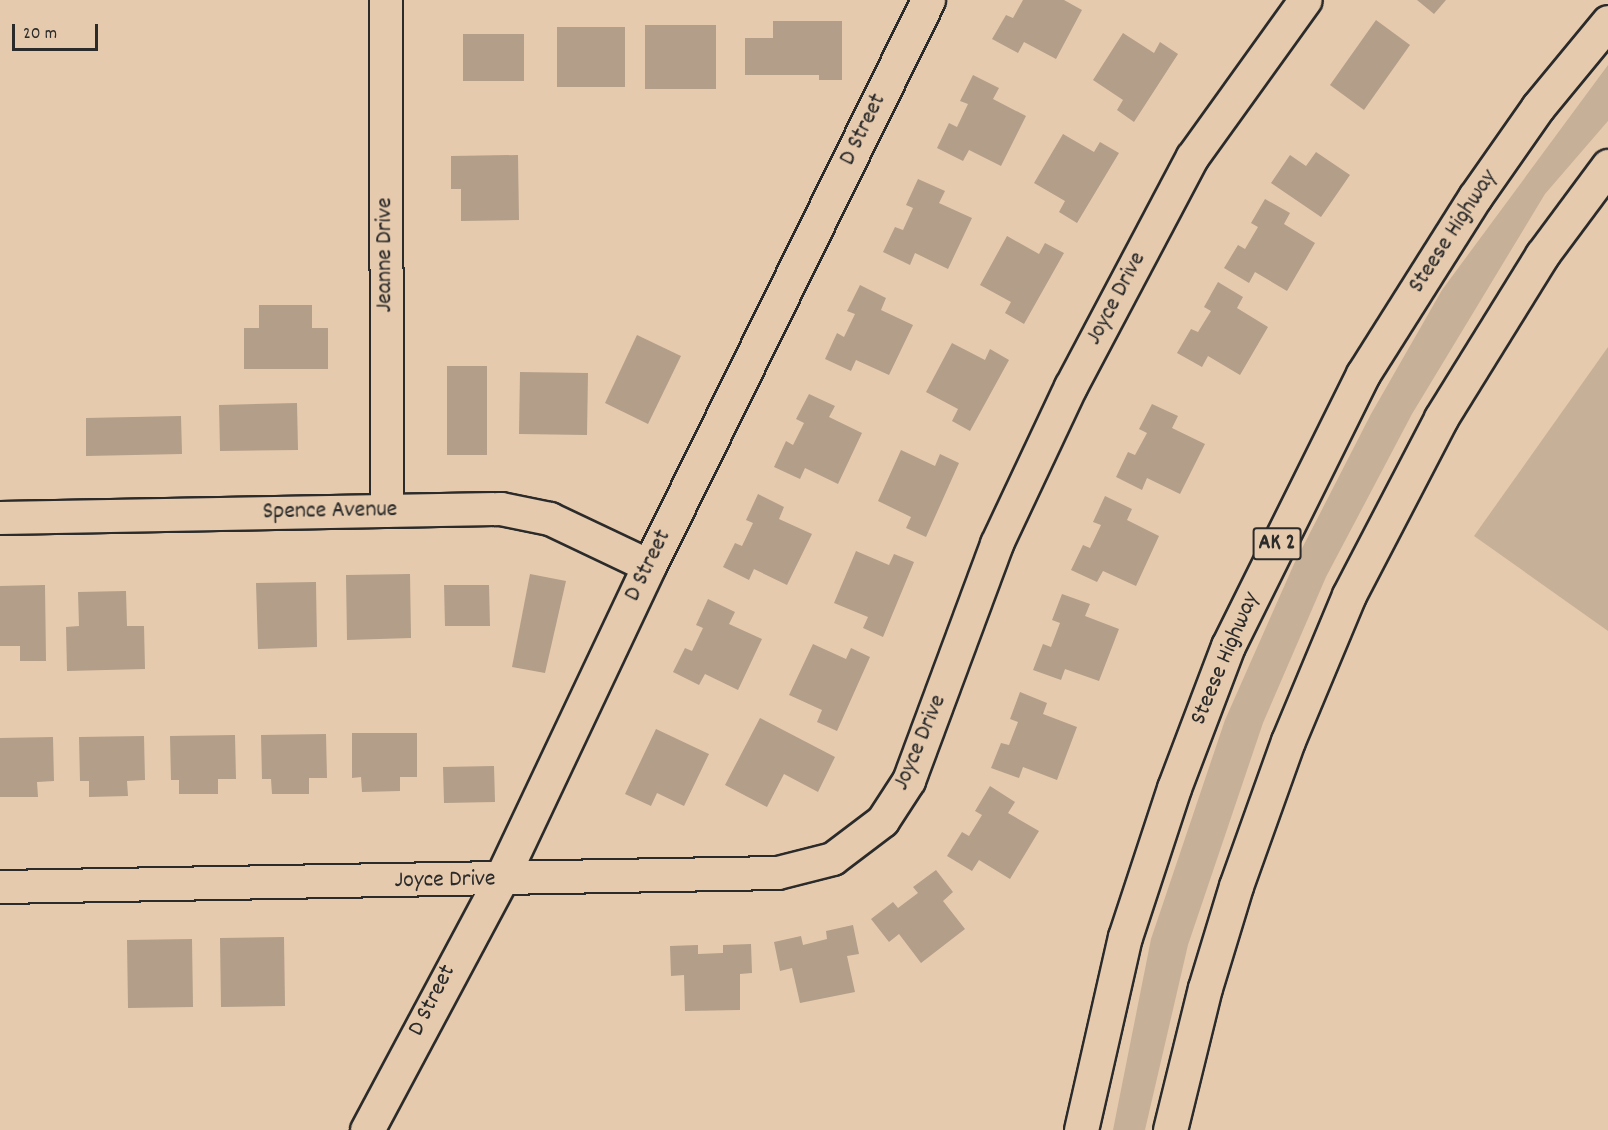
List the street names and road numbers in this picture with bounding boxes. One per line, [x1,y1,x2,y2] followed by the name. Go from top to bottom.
[834,89,894,171] street label: D Street
[1403,165,1505,299] street label: Steese Highway
[372,197,400,313] street label: Jeanne Drive
[1081,248,1153,350] street label: Joyce Drive
[262,496,398,528] street label: Spence Avenue
[619,525,679,607] street label: D Street
[1252,525,1302,563] road number: AK 2
[1185,588,1267,730] street label: Steese Highway
[888,691,954,795] street label: Joyce Drive
[394,866,496,896] street label: Joyce Drive
[403,961,463,1041] street label: D Street

